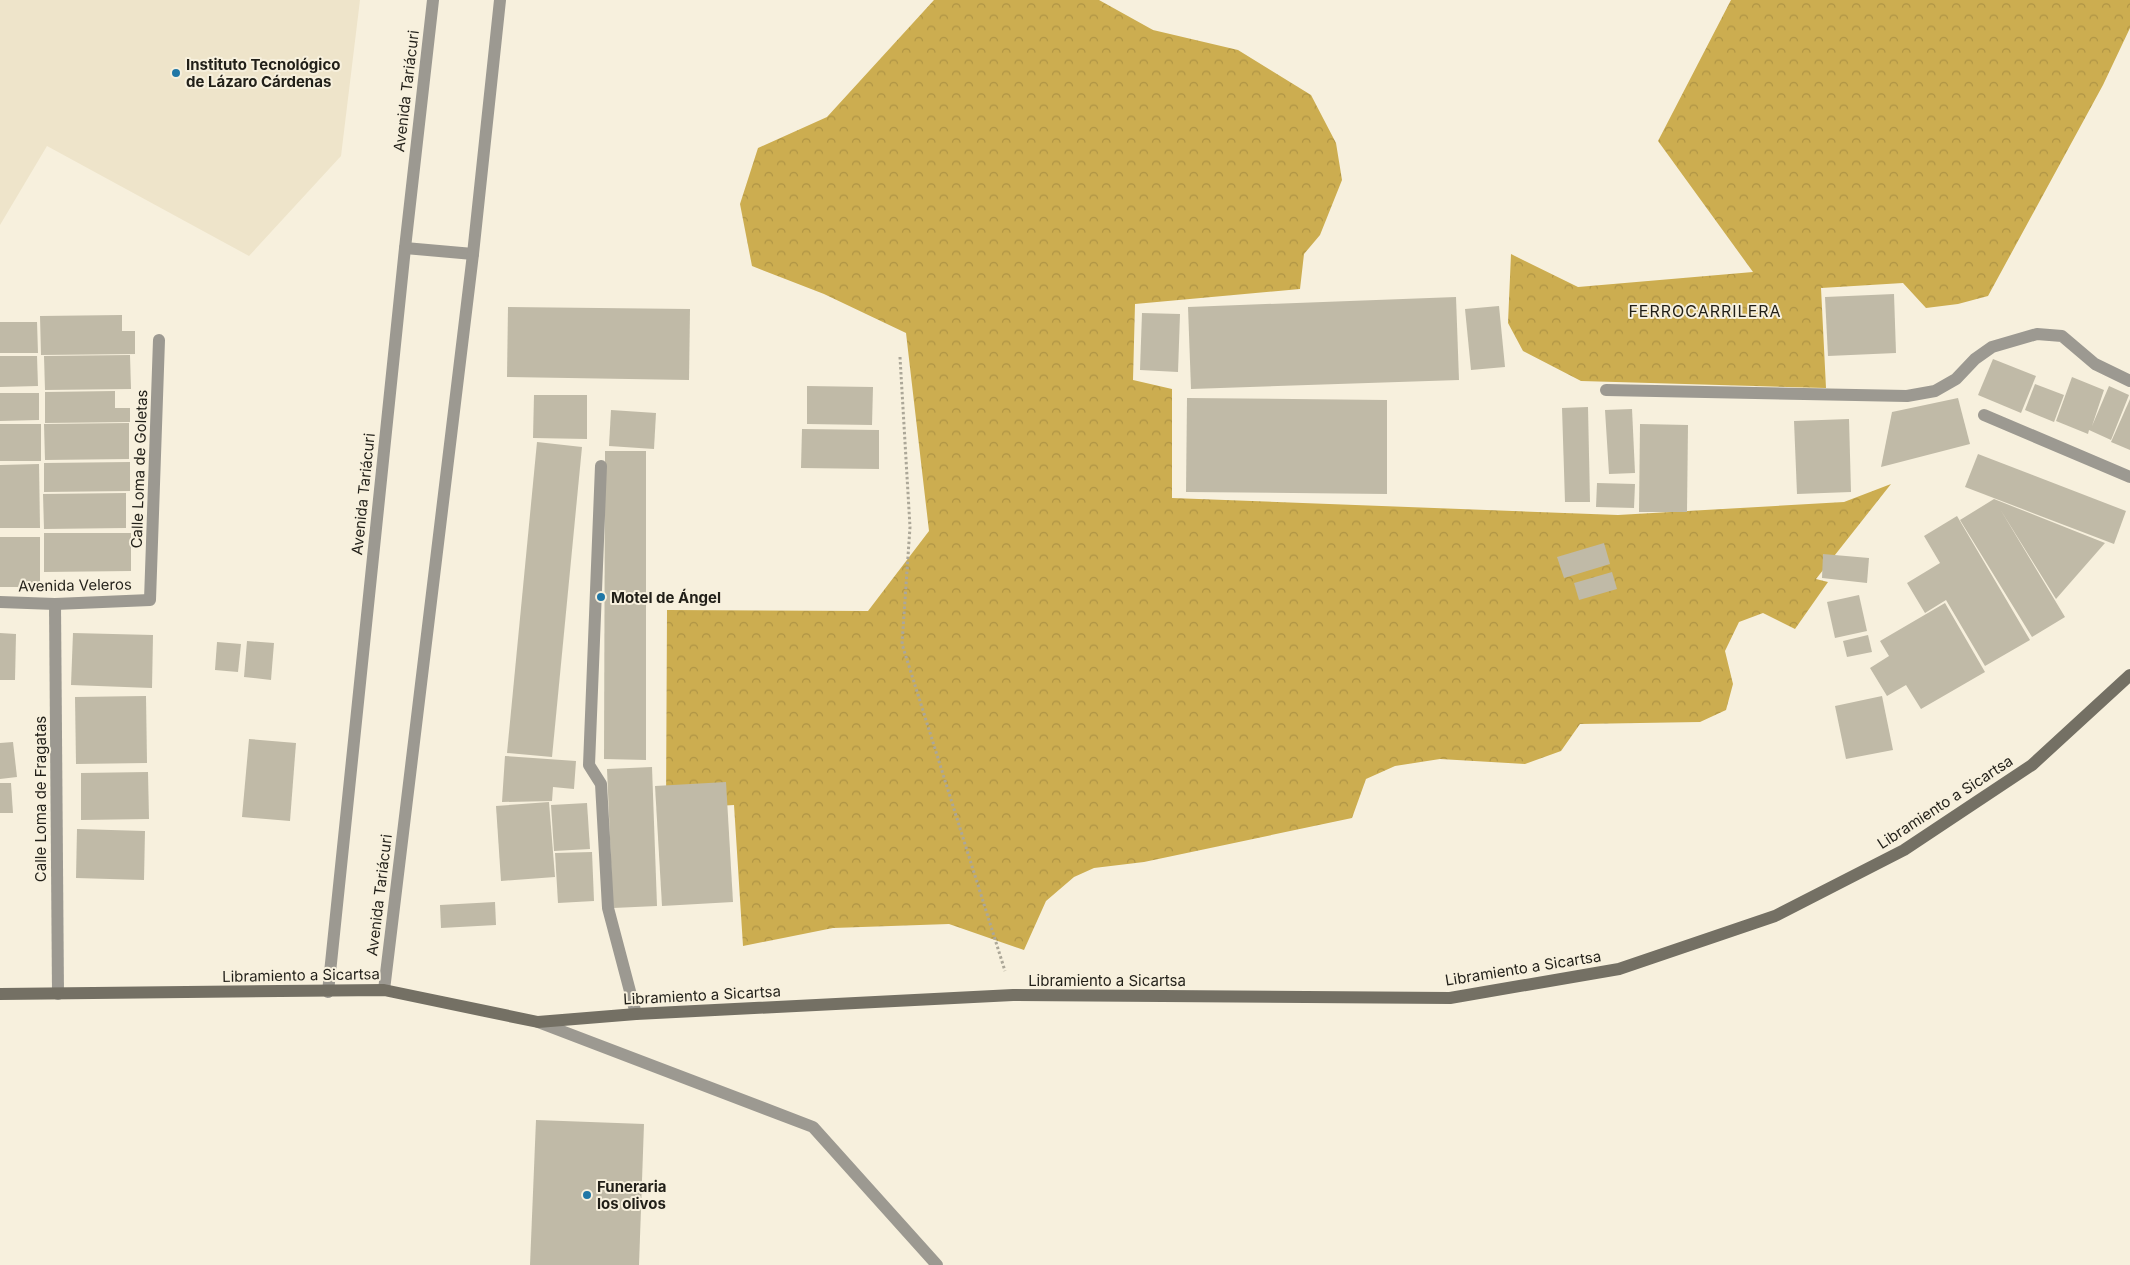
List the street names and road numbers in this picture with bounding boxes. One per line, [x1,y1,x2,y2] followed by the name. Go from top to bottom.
[389,29,423,153] street label: Avenida Tariácuri
[127,389,151,549] street label: Calle Loma de Goletas
[347,432,379,556] street label: Avenida Tariácuri
[18,575,132,595] street label: Avenida Veleros
[31,716,50,882] street label: Calle Loma de Fragatas
[1874,751,2016,853] street label: Libramiento a Sicartsa
[362,833,396,957] street label: Avenida Tariácuri
[1444,946,1602,990] street label: Libramiento a Sicartsa
[222,964,380,986] street label: Libramiento a Sicartsa
[1028,971,1186,990] street label: Libramiento a Sicartsa
[623,981,781,1009] street label: Libramiento a Sicartsa

